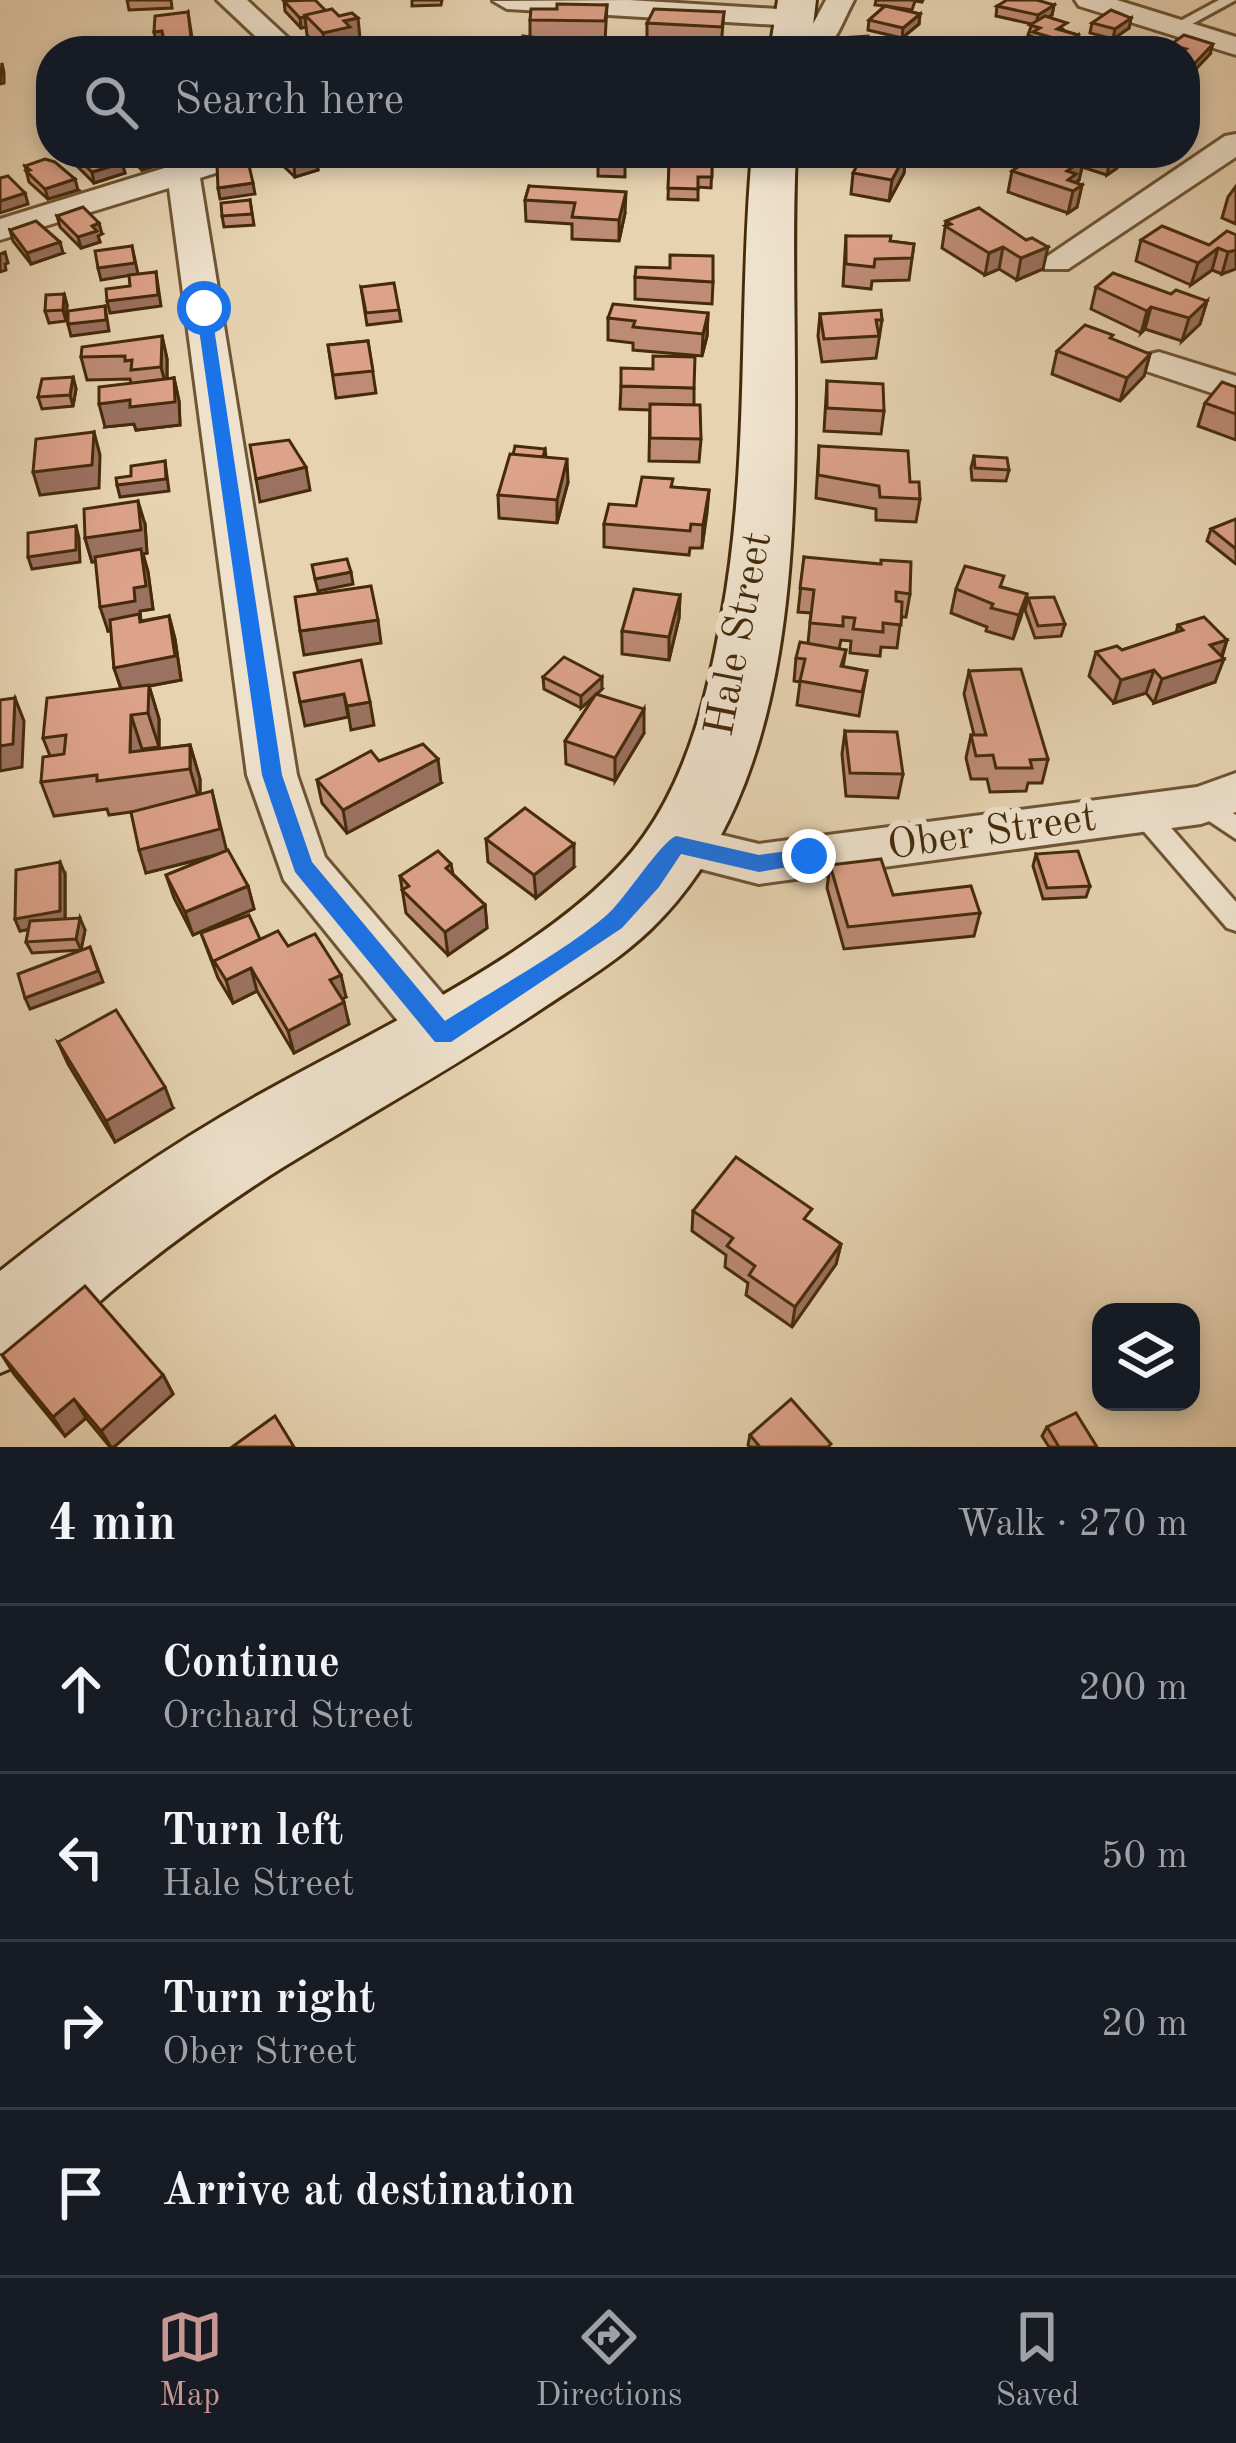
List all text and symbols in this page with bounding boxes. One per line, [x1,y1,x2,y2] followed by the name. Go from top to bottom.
[36,36,1200,168] search box
[78,69,144,135] icon: search
[174,79,404,124] text: Search here
[177,281,231,335] route start
[700,528,780,740] street label: Hale Street
[885,798,1099,868] street label: Ober Street
[782,829,836,883] route end
[1092,1303,1200,1411] map controls
[1092,1303,1200,1411] button: layers
[48,1500,176,1551] text: 4 min
[957,1505,1188,1544] text: Walk · 270 m
[162,1642,340,1687] text: Continue
[48,1656,114,1722] icon: ahead
[1078,1669,1188,1708] text: 200 m
[162,1697,413,1736] text: Orchard Street
[162,1810,343,1855] text: Turn left
[48,1824,114,1890] icon: left
[1101,1837,1188,1876] text: 50 m
[162,1865,355,1904] text: Hale Street
[162,1978,375,2023] text: Turn right
[48,1992,114,2058] icon: right
[1101,2005,1188,2044] text: 20 m
[162,2033,357,2072] text: Ober Street
[48,2160,114,2226] icon: arrive
[162,2170,575,2215] text: Arrive at destination
[157,2304,223,2417] tab: Map
[536,2304,682,2417] tab: Directions
[995,2304,1079,2417] tab: Saved

